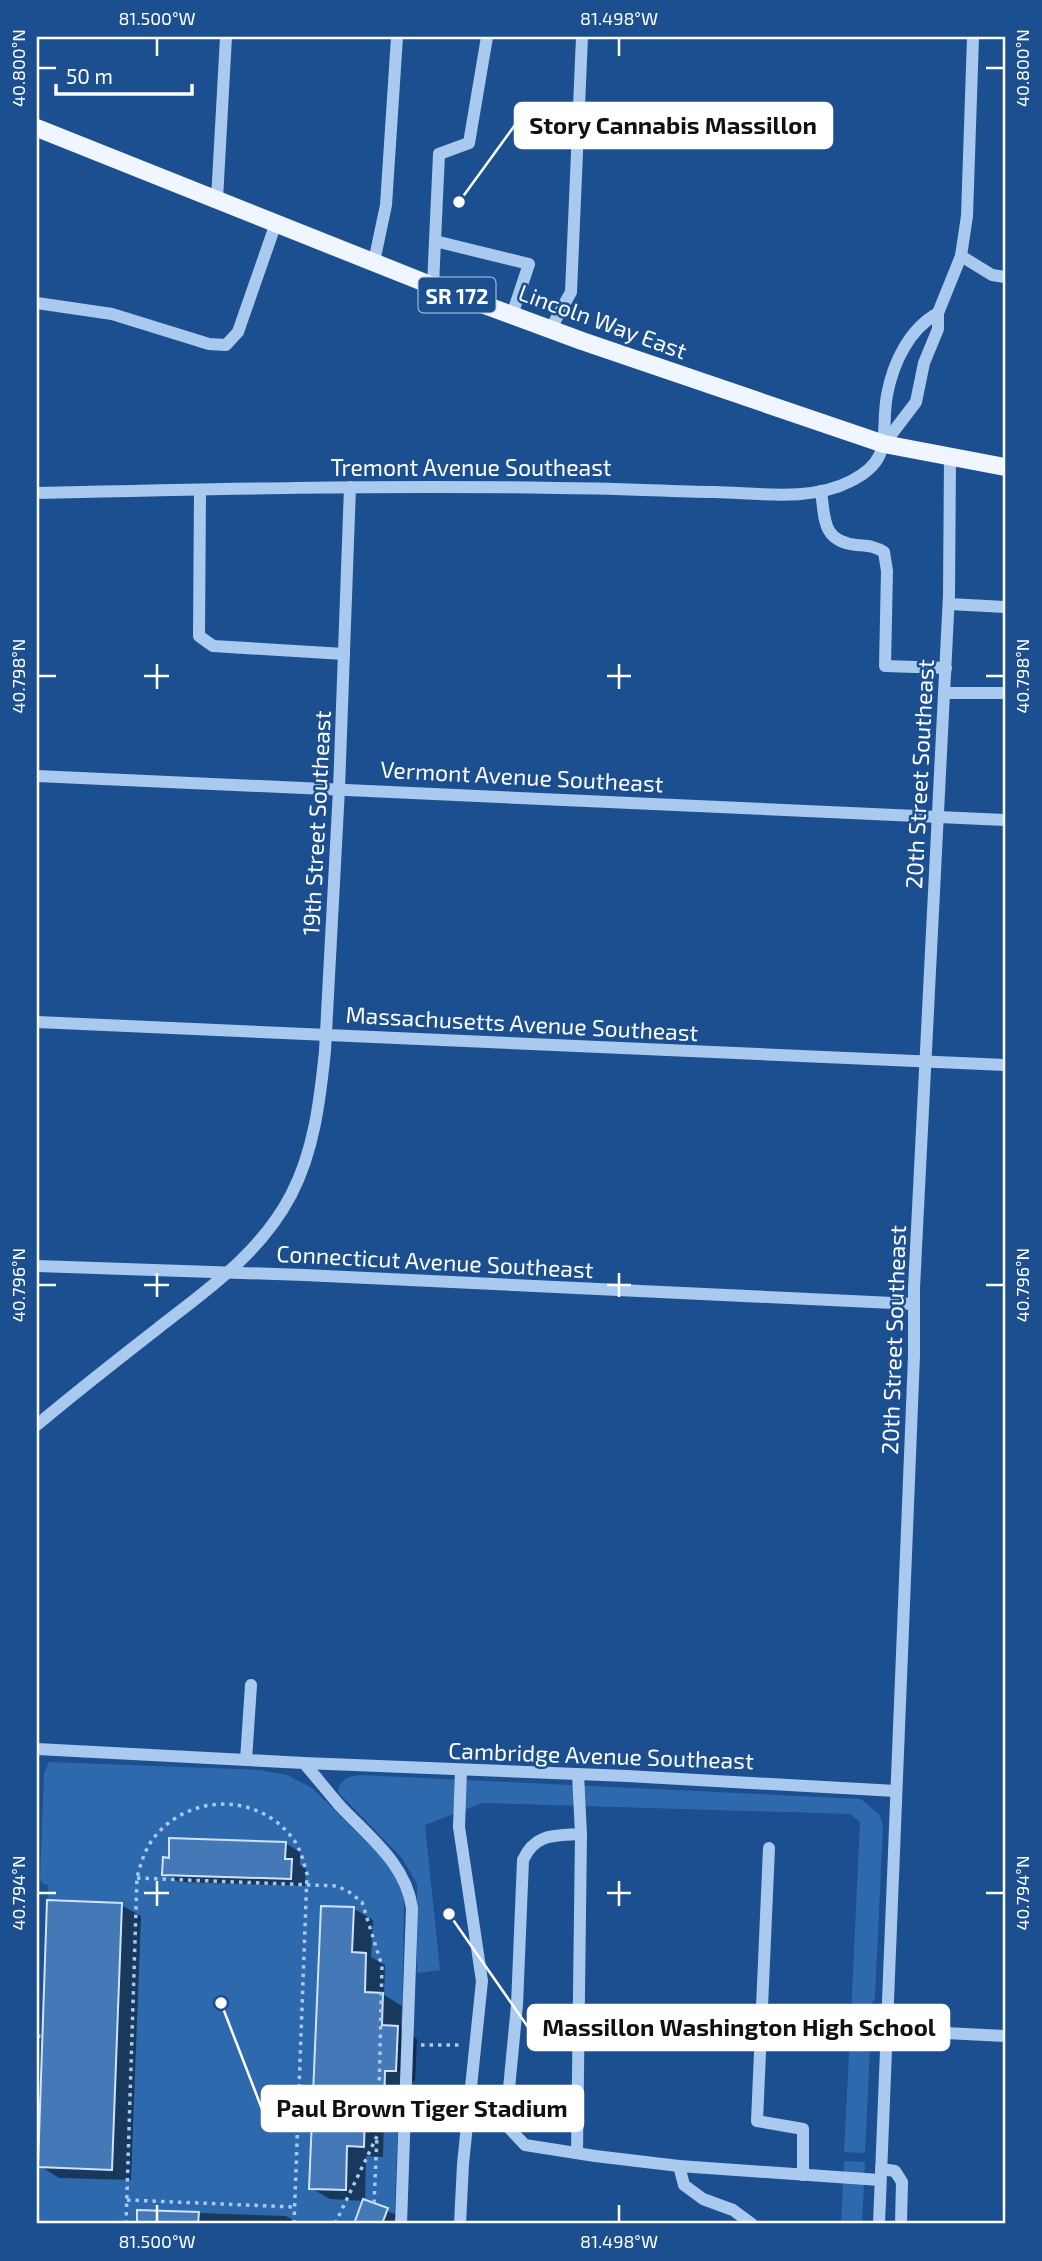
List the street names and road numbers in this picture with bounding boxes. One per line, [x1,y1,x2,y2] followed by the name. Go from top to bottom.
[419,278,496,312] road number: SR 172
[515,278,691,364] street label: Lincoln Way East
[330,453,612,481] street label: Tremont Avenue Southeast
[899,658,939,889] street label: 20th Street Southeast
[296,710,336,936] street label: 19th Street Southeast
[380,755,665,797] street label: Vermont Avenue Southeast
[345,1000,699,1046] street label: Massachusetts Avenue Southeast
[875,1224,911,1455] street label: 20th Street Southeast
[276,1239,594,1283] street label: Connecticut Avenue Southeast
[448,1736,754,1774] street label: Cambridge Avenue Southeast

